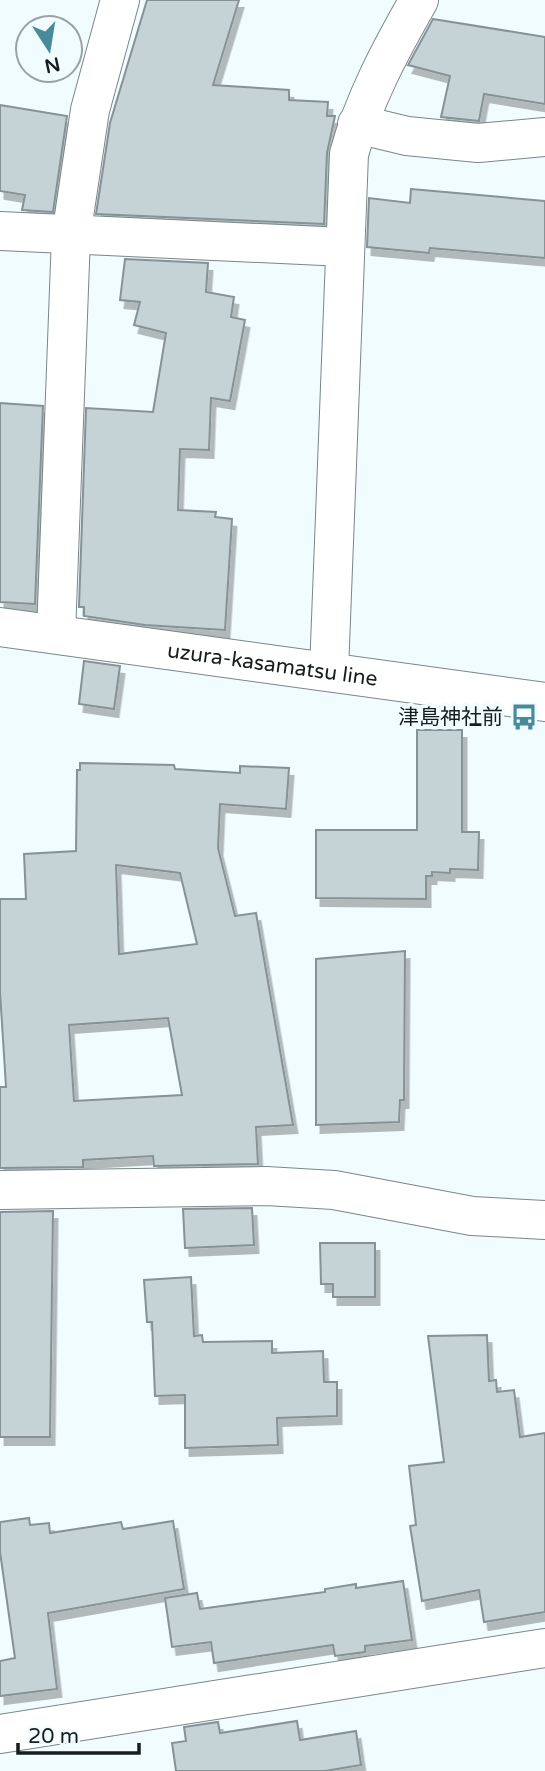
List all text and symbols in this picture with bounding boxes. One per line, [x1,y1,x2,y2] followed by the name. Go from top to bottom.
[14,14,84,84] north arrow
[43,52,62,77] text: N
[166,638,379,691] street label: uzura-kasamatsu line
[509,702,539,732] bus stop icon: 津島神社前
[398,705,503,730] place label: 津島神社前
[18,1712,138,1756] scale bar
[28,1724,79,1749] text: 20 m

